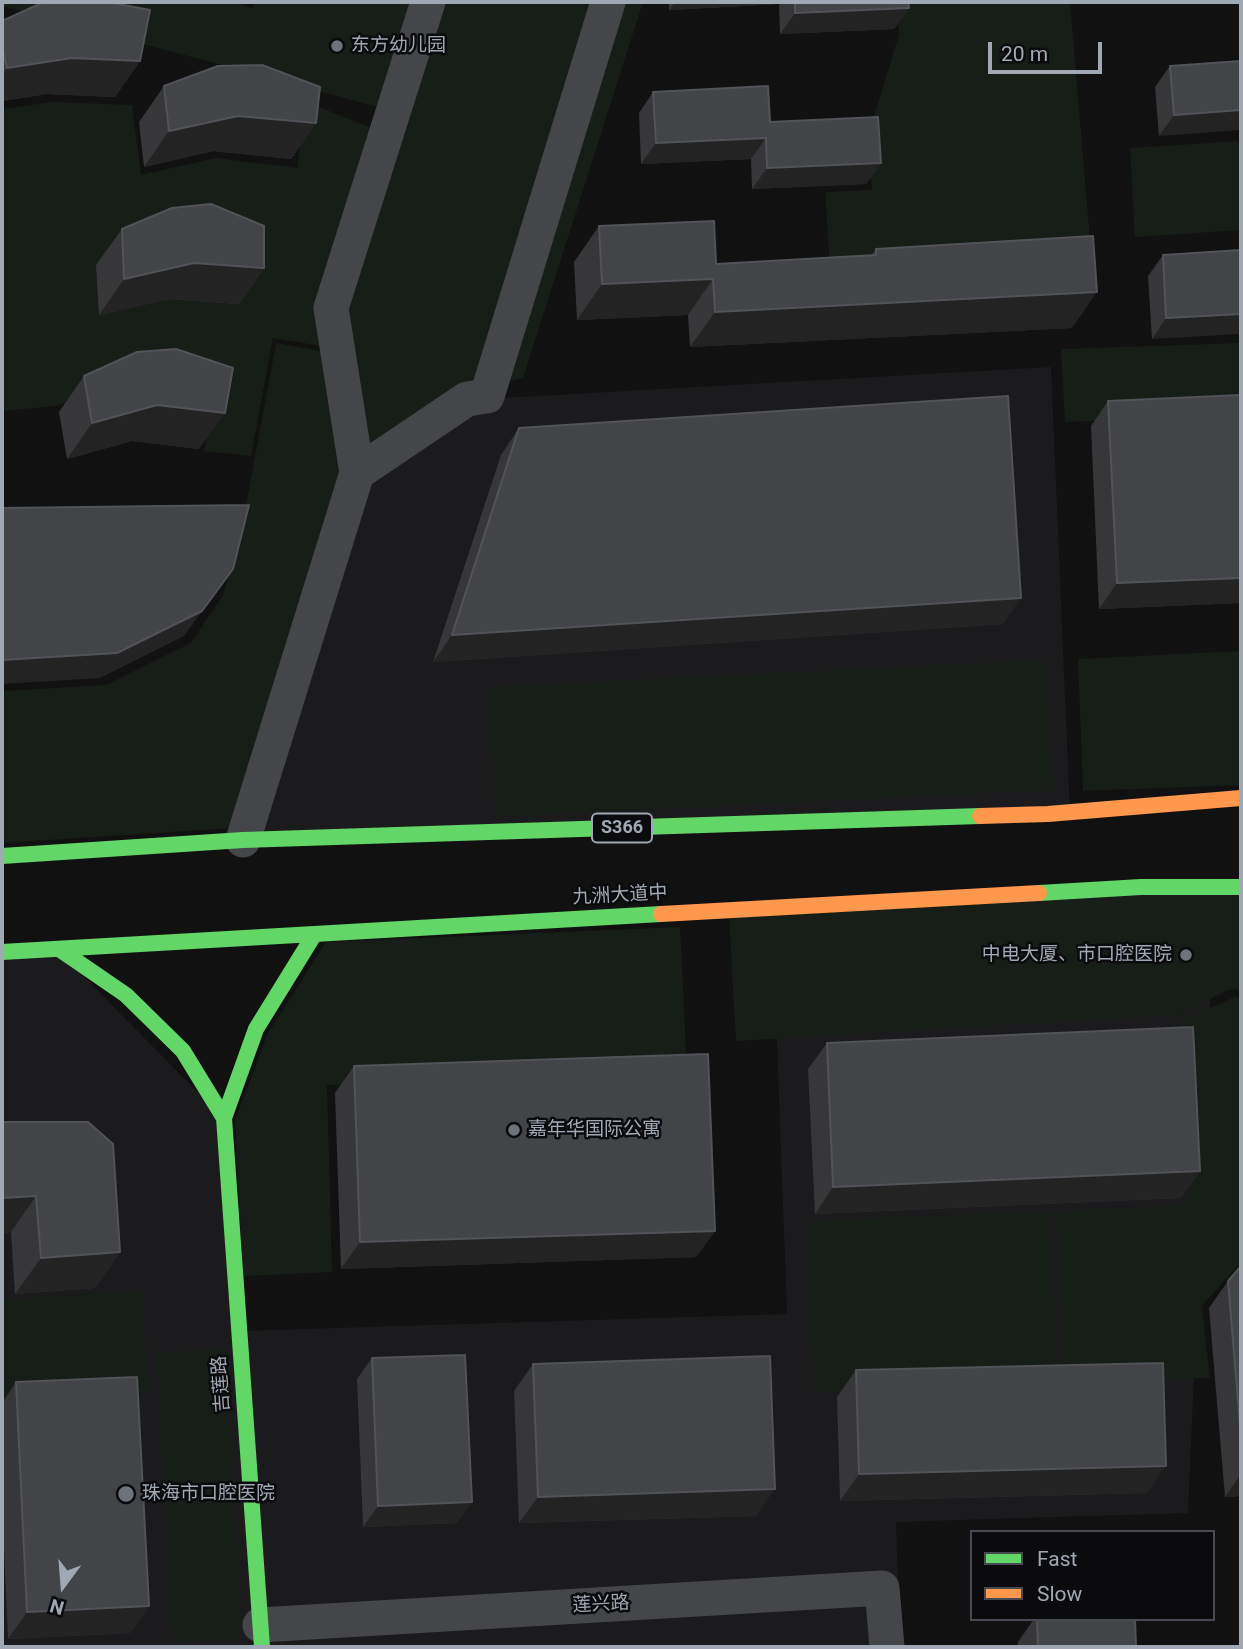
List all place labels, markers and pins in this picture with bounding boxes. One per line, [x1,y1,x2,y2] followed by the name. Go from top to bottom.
[351,35,446,57] place label: 东方幼儿园
[329,38,345,54] marker: 东方幼儿园
[982,944,1172,966] place label: 中电大厦、市口腔医院
[1178,947,1194,963] marker: 中电大厦、市口腔医院
[528,1119,661,1141] place label: 嘉年华国际公寓
[506,1122,522,1138] marker: 嘉年华国际公寓
[142,1483,275,1505] place label: 珠海市口腔医院
[116,1484,136,1504] marker: 珠海市口腔医院

